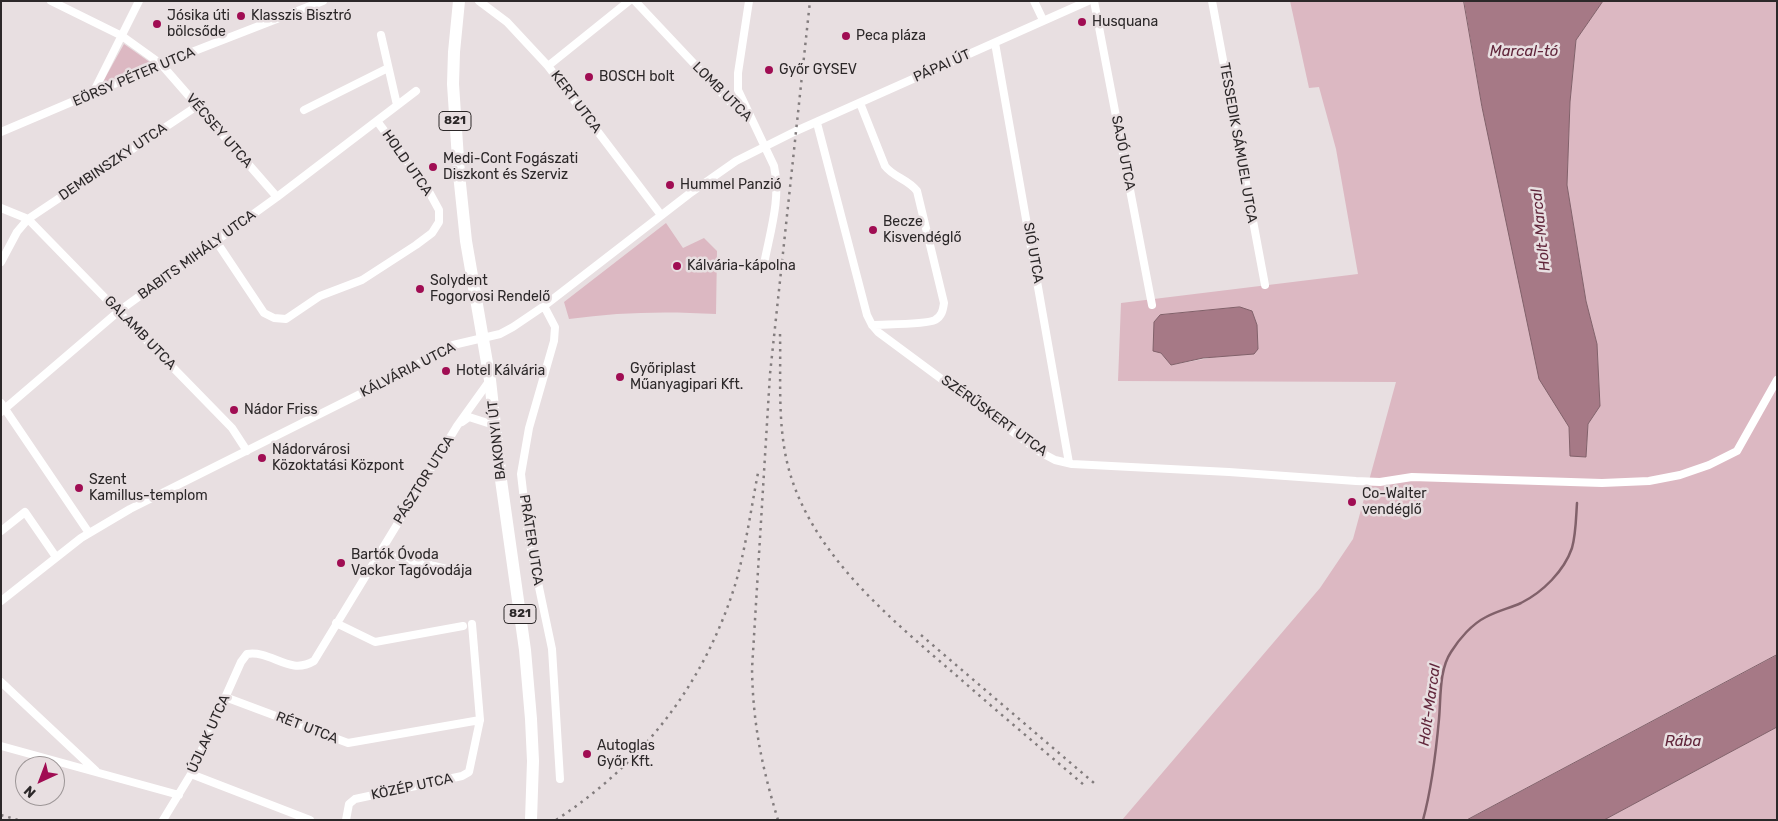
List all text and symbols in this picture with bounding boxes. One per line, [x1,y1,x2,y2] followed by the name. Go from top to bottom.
[167,8,230,40] place label: Jósika úti bölcsőde
[251,8,352,24] place label: Klasszis Bisztró
[235,10,247,22] marker: Klasszis Bisztró
[1092,14,1158,30] place label: Husquana
[1076,16,1088,28] marker: Husquana
[151,18,163,30] marker: Jósika úti bölcsőde
[856,28,926,44] place label: Peca pláza
[840,30,852,42] marker: Peca pláza
[1490,43,1558,61] water label: Marcal-tó
[70,44,198,110] street label: EÖRSY PÉTER UTCA
[911,46,973,86] street label: PÁPAI ÚT
[689,59,755,125] street label: LOMB UTCA
[1216,61,1260,225] street label: TESSEDIK SÁMUEL UTCA
[779,62,857,78] place label: Győr GYSEV
[763,64,775,76] marker: Győr GYSEV
[547,67,605,137] street label: KERT UTCA
[599,69,675,85] place label: BOSCH bolt
[583,71,595,83] marker: BOSCH bolt
[182,90,256,172] street label: VÉCSEY UTCA
[439,112,471,130] road number: 821
[1108,114,1138,192] street label: SAJÓ UTCA
[56,120,170,204] street label: DEMBINSZKY UTCA
[378,127,436,199] street label: HOLD UTCA
[443,151,578,184] place label: Medi-Cont Fogászati Diszkont és Szerviz
[427,161,439,173] marker: Medi-Cont Fogászati Diszkont és Szerviz
[680,177,782,193] place label: Hummel Panzió
[664,179,676,191] marker: Hummel Panzió
[1528,188,1554,272] water label: Holt-Marcal
[135,207,259,303] street label: BABITS MIHÁLY UTCA
[883,214,961,246] place label: Becze Kisvendéglő
[1019,221,1047,285] street label: SIÓ UTCA
[867,224,879,236] marker: Becze Kisvendéglő
[687,258,796,274] place label: Kálvária-kápolna
[671,260,683,272] marker: Kálvária-kápolna
[430,273,550,306] place label: Solydent Fogorvosi Rendelő
[414,283,426,295] marker: Solydent Fogorvosi Rendelő
[101,293,179,373] street label: GALAMB UTCA
[358,339,458,401] street label: KÁLVÁRIA UTCA
[630,361,743,394] place label: Győriplast Műanyagipari Kft.
[456,363,545,379] place label: Hotel Kálvária
[440,365,452,377] marker: Hotel Kálvária
[614,371,626,383] marker: Győriplast Műanyagipari Kft.
[938,372,1050,460] street label: SZÉRŰSKERT UTCA
[484,399,510,481] street label: BAKONYI ÚT
[244,402,318,418] place label: Nádor Friss
[228,404,240,416] marker: Nádor Friss
[390,433,458,527] street label: PÁSZTOR UTCA
[272,442,404,474] place label: Nádorvárosi Közoktatási Központ
[256,452,268,464] marker: Nádorvárosi Közoktatási Központ
[89,472,208,504] place label: Szent Kamillus-templom
[73,482,85,494] marker: Szent Kamillus-templom
[1362,486,1427,518] place label: Co-Walter vendéglő
[516,493,546,587] street label: PRÁTER UTCA
[1346,496,1358,508] marker: Co-Walter vendéglő
[351,547,472,580] place label: Bartók Óvoda Vackor Tagóvodája
[335,557,347,569] marker: Bartók Óvoda Vackor Tagóvodája
[504,604,536,624] road number: 821
[1415,663,1445,747] water label: Holt-Marcal
[184,692,234,776] street label: ÚJLAK UTCA
[273,708,341,748] street label: RÉT UTCA
[1665,733,1701,751] water label: Rába
[597,738,655,770] place label: Autoglas Győr Kft.
[581,748,593,760] marker: Autoglas Győr Kft.
[15,756,65,806] north arrow
[370,770,454,804] street label: KÖZÉP UTCA
[21,782,40,801] text: N

